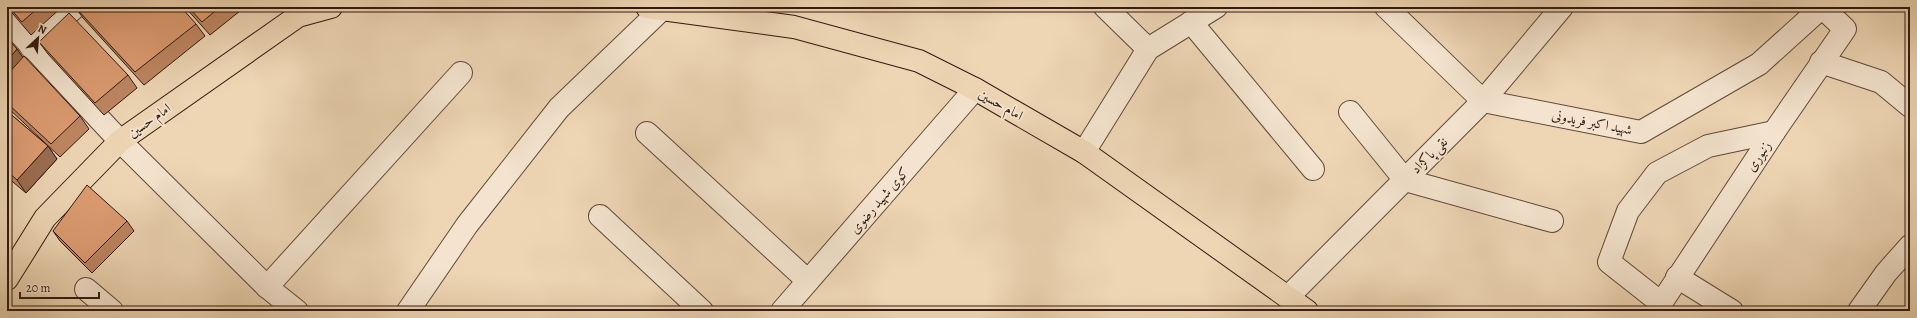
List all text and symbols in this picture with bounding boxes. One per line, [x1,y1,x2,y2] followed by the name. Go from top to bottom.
[18,18,58,58] north arrow
[35,21,49,38] text: N
[973,84,1027,127] street label: امام حسین
[124,99,176,145] street label: امام حسین
[1550,105,1634,140] street label: شهید اکبر فریدونی
[1407,132,1453,179] street label: نقی پاکزاد
[1741,137,1775,175] street label: زنبوری
[845,163,914,238] street label: کوی شهید رضوی
[20,274,99,300] scale bar
[26,280,50,296] text: 20 m

